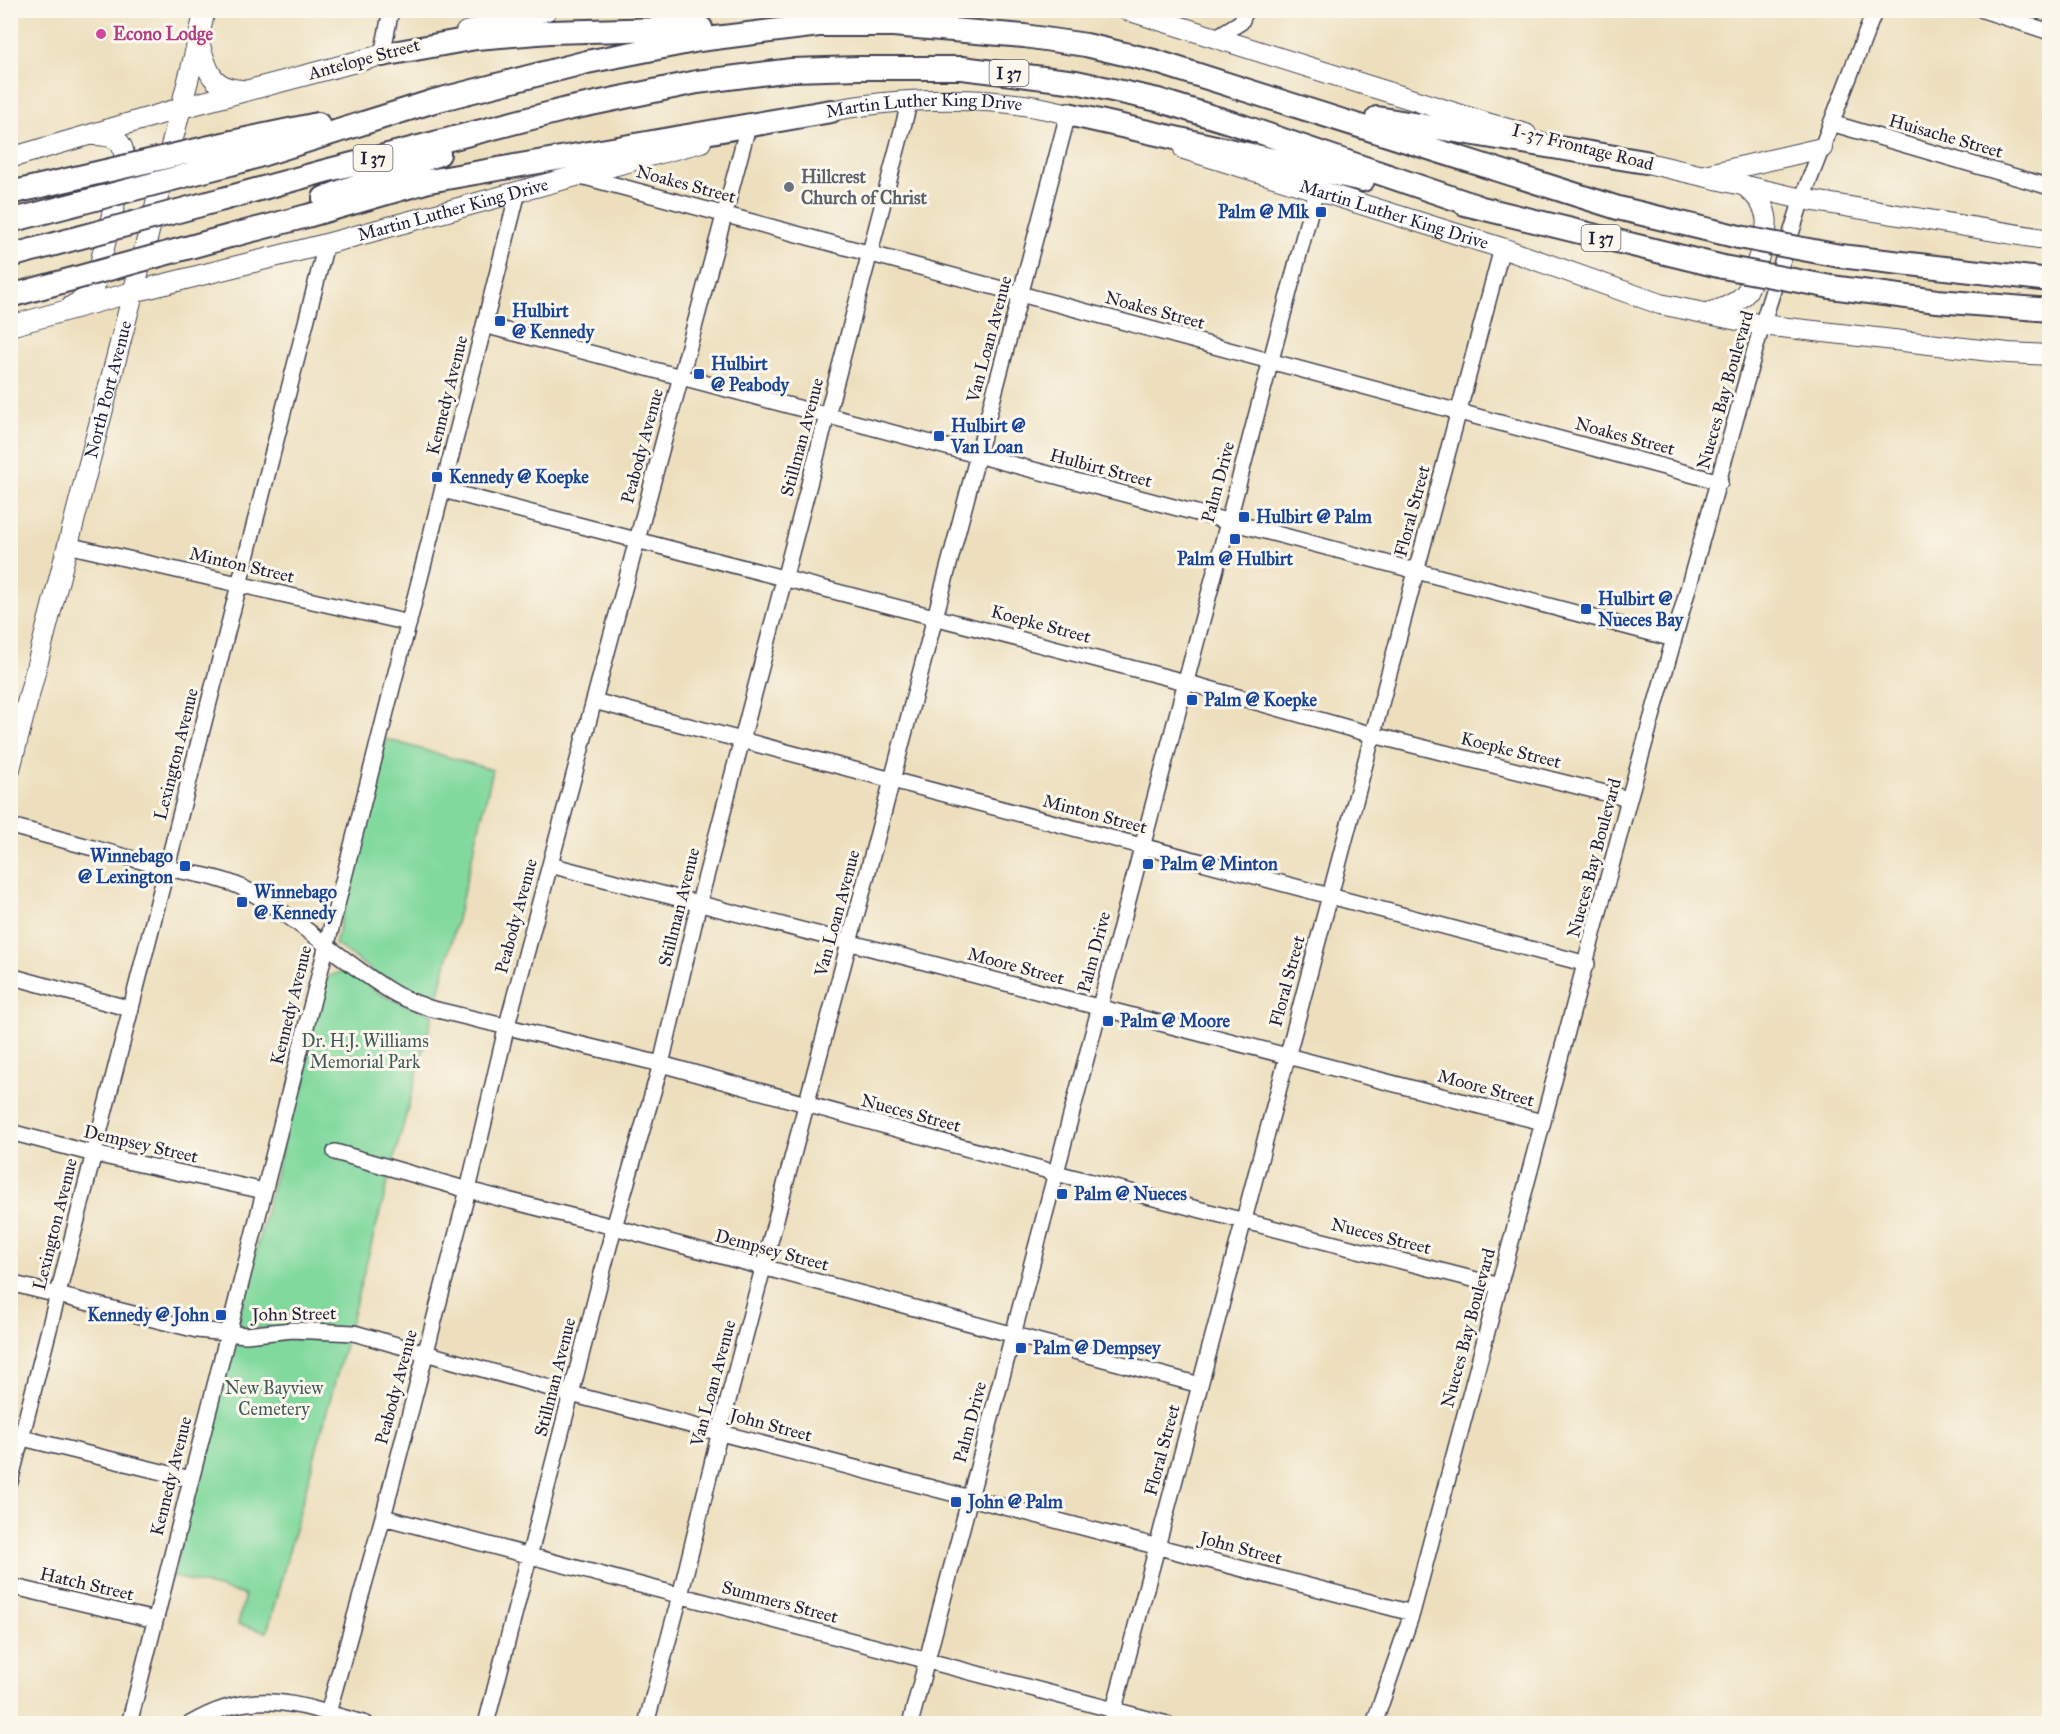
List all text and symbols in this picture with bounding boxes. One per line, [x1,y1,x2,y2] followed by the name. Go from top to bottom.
[113,23,213,46] place label: Econo Lodge
[94,27,108,41] marker: Econo Lodge
[305,33,423,85] street label: Antelope Street
[990,60,1028,86] road number: I 37
[824,89,1024,123] street label: Martin Luther King Drive
[1886,109,2006,163] street label: Huisache Street
[1510,119,1656,176] street label: I-37 Frontage Road
[354,145,392,171] road number: I 37
[634,160,739,208] street label: Noakes Street
[801,166,928,209] place label: Hillcrest Church of Christ
[355,173,551,246] street label: Martin Luther King Drive
[1297,175,1491,254] street label: Martin Luther King Drive
[782,180,796,194] marker: Hillcrest Church of Christ
[1218,201,1310,223] place label: Palm @ Mlk
[1314,205,1328,219] marker: Palm @ Mlk
[1582,225,1620,251] road number: I 37
[961,273,1016,406] street label: Van Loan Avenue
[1103,286,1208,334] street label: Noakes Street
[512,300,596,344] place label: Hulbirt @ Kennedy
[1692,308,1758,472] street label: Nueces Bay Boulevard
[493,314,507,328] marker: Hulbirt @ Kennedy
[80,318,136,461] street label: North Port Avenue
[422,333,472,457] street label: Kennedy Avenue
[711,353,791,397] place label: Hulbirt @ Peabody
[692,367,706,381] marker: Hulbirt @ Peabody
[776,375,828,499] street label: Stillman Avenue
[616,386,668,506] street label: Peabody Avenue
[1573,412,1678,460] street label: Noakes Street
[950,415,1025,458] place label: Hulbirt @ Van Loan
[932,429,946,443] marker: Hulbirt @ Van Loan
[1197,439,1239,525] street label: Palm Drive
[1047,444,1155,492] street label: Hulbirt Street
[1389,462,1435,559] street label: Floral Street
[449,466,589,489] place label: Kennedy @ Koepke
[430,470,444,484] marker: Kennedy @ Koepke
[1256,506,1373,528] place label: Hulbirt @ Palm
[1237,510,1251,524] marker: Hulbirt @ Palm
[1228,532,1242,546] marker: Palm @ Hulbirt
[187,542,297,588] street label: Minton Street
[1177,548,1294,570] place label: Palm @ Hulbirt
[1598,588,1685,632] place label: Hulbirt @ Nueces Bay
[989,600,1094,648] street label: Koepke Street
[1579,602,1593,616] marker: Hulbirt @ Nueces Bay
[149,686,204,822] street label: Lexington Avenue
[1204,689,1318,712] place label: Palm @ Koepke
[1185,693,1199,707] marker: Palm @ Koepke
[1459,727,1564,773] street label: Koepke Street
[1562,776,1626,940] street label: Nueces Bay Boulevard
[1040,790,1150,839] street label: Minton Street
[78,845,173,889] place label: Winnebago @ Lexington
[654,845,704,969] street label: Stillman Avenue
[809,847,864,980] street label: Van Loan Avenue
[1160,853,1278,875] place label: Palm @ Minton
[490,856,542,976] street label: Peabody Avenue
[1141,857,1155,871] marker: Palm @ Minton
[178,859,192,873] marker: Winnebago @ Lexington
[254,881,338,925] place label: Winnebago @ Kennedy
[235,895,249,909] marker: Winnebago @ Kennedy
[1073,909,1115,995] street label: Palm Drive
[1264,932,1310,1029] street label: Floral Street
[266,943,316,1067] street label: Kennedy Avenue
[965,943,1067,990] street label: Moore Street
[1120,1010,1231,1032] place label: Palm @ Moore
[1101,1014,1115,1028] marker: Palm @ Moore
[301,1030,429,1073] park label: Dr. H.J. Williams Memorial Park
[1435,1065,1537,1112] street label: Moore Street
[859,1089,964,1137] street label: Nueces Street
[82,1120,201,1168] street label: Dempsey Street
[28,1156,83,1292] street label: Lexington Avenue
[1074,1183,1187,1205] place label: Palm @ Nueces
[1055,1187,1069,1201] marker: Palm @ Nueces
[1329,1213,1434,1259] street label: Nueces Street
[713,1224,832,1276] street label: Dempsey Street
[1436,1246,1500,1410] street label: Nueces Bay Boulevard
[250,1302,337,1327] street label: John Street
[87,1304,209,1327] place label: Kennedy @ John
[214,1308,228,1322] marker: Kennedy @ John
[530,1315,580,1439] street label: Stillman Avenue
[685,1317,740,1450] street label: Van Loan Avenue
[370,1327,422,1447] street label: Peabody Avenue
[1033,1337,1162,1360] place label: Palm @ Dempsey
[1014,1341,1028,1355] marker: Palm @ Dempsey
[225,1377,324,1420] park label: New Bayview Cemetery
[949,1379,991,1465] street label: Palm Drive
[1139,1401,1185,1498] street label: Floral Street
[725,1403,815,1448] street label: John Street
[146,1414,196,1538] street label: Kennedy Avenue
[966,1491,1064,1514] place label: John @ Palm
[949,1495,963,1509] marker: John @ Palm
[1195,1526,1285,1571] street label: John Street
[38,1563,137,1606] street label: Hatch Street
[719,1576,841,1628] street label: Summers Street

